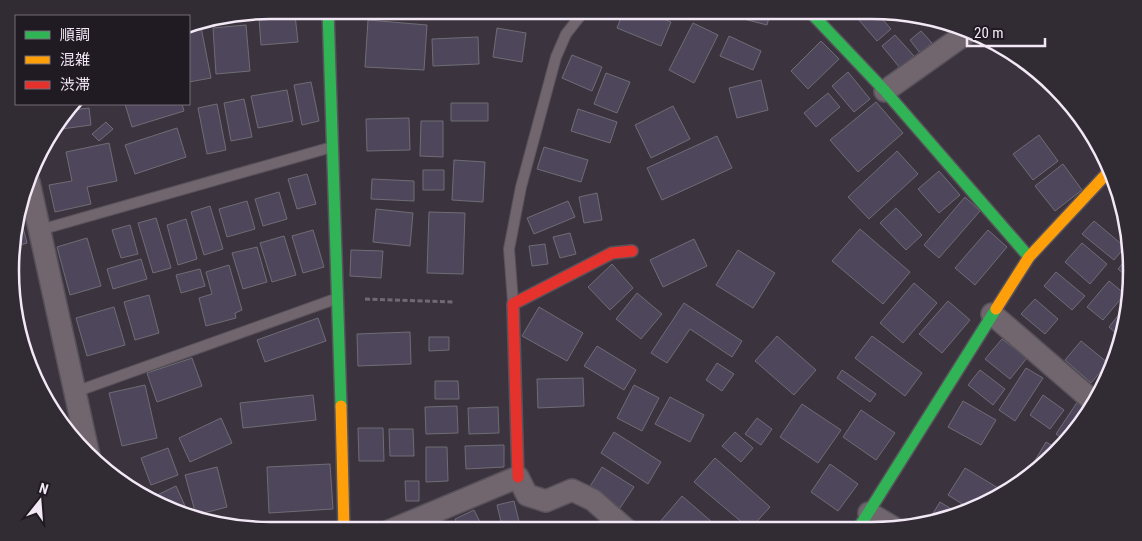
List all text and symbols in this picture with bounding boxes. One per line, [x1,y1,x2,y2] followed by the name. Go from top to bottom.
[15,15,190,105] legend
[967,15,1044,47] scale bar
[974,24,1004,42] text: 20 m
[60,26,90,44] text: 順調
[60,51,90,69] text: 混雑
[60,76,90,94] text: 渋滞
[15,476,65,526] north arrow
[37,480,50,497] text: N

